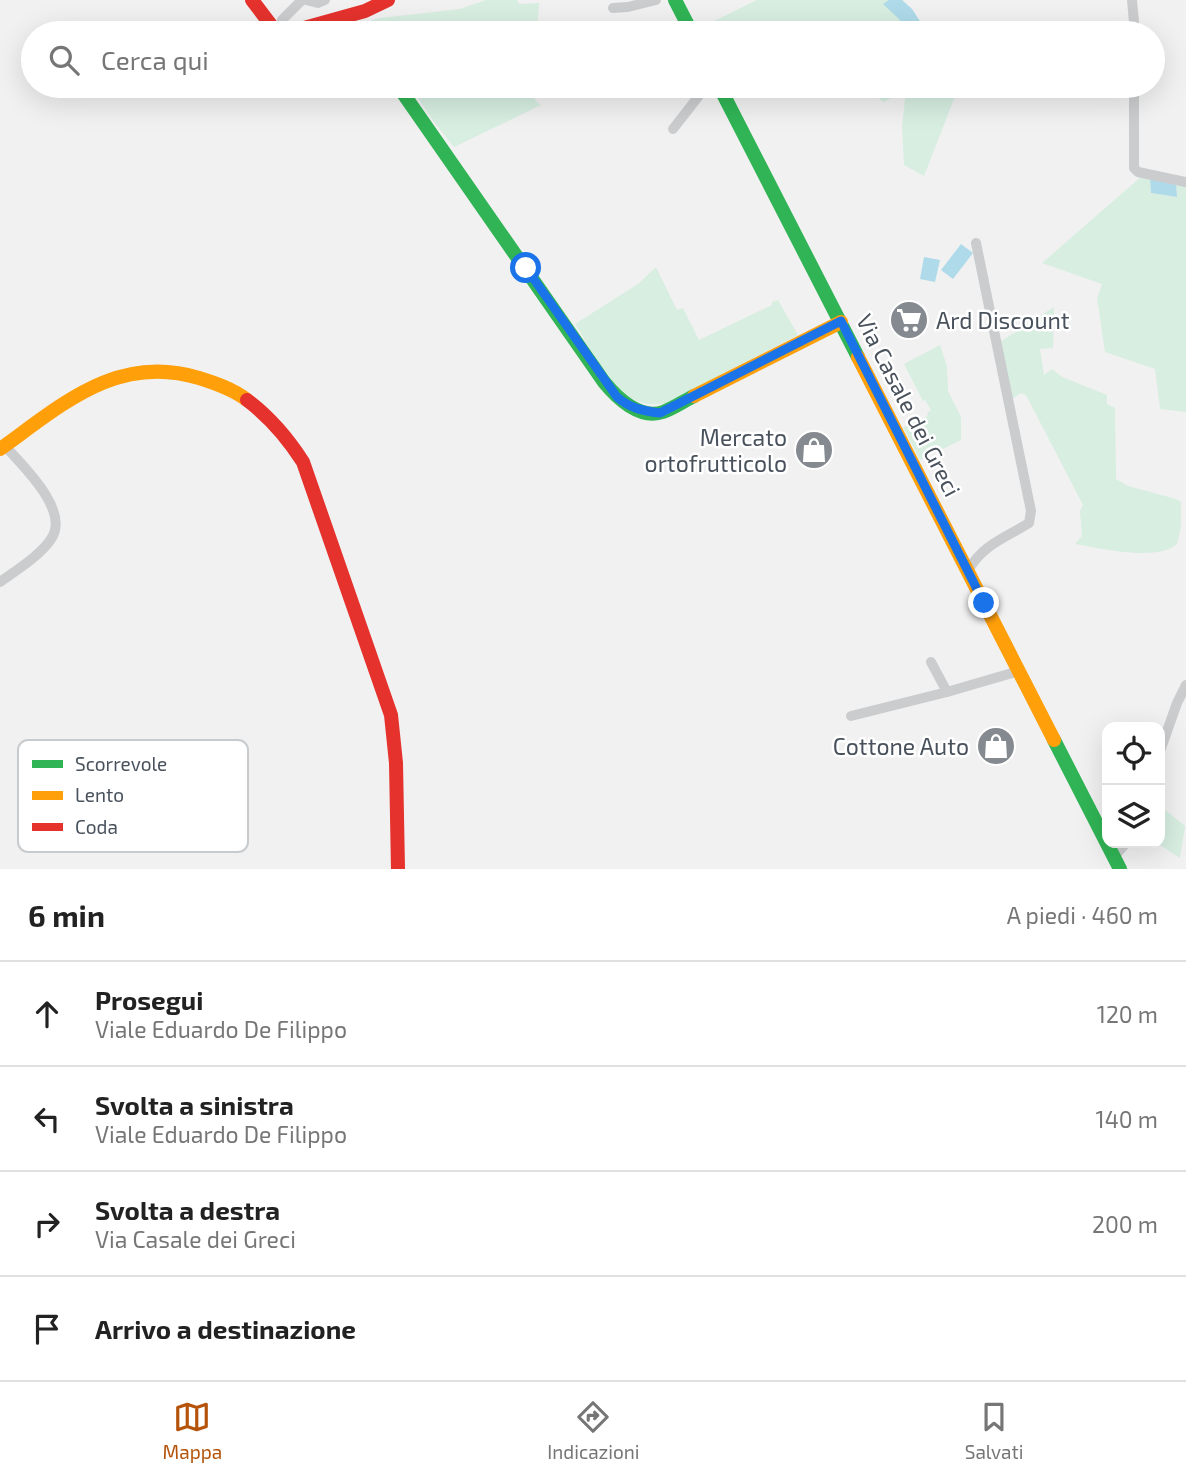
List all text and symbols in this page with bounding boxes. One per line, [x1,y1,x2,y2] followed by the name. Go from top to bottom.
[21,21,1165,98] search box
[45,41,83,79] icon: search
[101,44,209,75] text: Cerca qui
[510,252,541,283] route start
[888,299,930,341] supermarket icon: Ard Discount
[936,306,1070,334] place label: Ard Discount
[851,309,967,501] street label: Via Casale dei Greci
[645,423,787,477] place label: Mercato ortofrutticolo
[793,429,835,471] shop icon: Mercato ortofrutticolo
[968,587,999,618] route end
[1102,722,1165,848] map controls
[1102,722,1165,785] button: locate
[975,725,1017,767] shop icon: Cottone Auto
[833,732,969,760] place label: Cottone Auto
[18,740,248,852] legend
[75,752,167,775] text: Scorrevole
[75,783,124,806] text: Lento
[1102,785,1165,848] button: layers
[75,815,118,838] text: Coda
[28,897,105,933] text: 6 min
[1007,901,1158,929] text: A piedi · 460 m
[95,984,203,1015] text: Prosegui
[28,995,66,1033] icon: ahead
[1097,1000,1158,1028] text: 120 m
[95,1015,347,1043] text: Viale Eduardo De Filippo
[95,1089,294,1120] text: Svolta a sinistra
[28,1100,66,1138] icon: left
[1096,1105,1158,1133] text: 140 m
[95,1120,347,1148] text: Viale Eduardo De Filippo
[95,1194,280,1225] text: Svolta a destra
[28,1205,66,1243] icon: right
[1092,1210,1158,1238] text: 200 m
[95,1225,296,1253] text: Via Casale dei Greci
[28,1310,66,1348] icon: arrive
[95,1313,356,1344] text: Arrivo a destinazione
[163,1398,222,1463] tab: Mappa
[547,1398,640,1463] tab: Indicazioni
[965,1398,1023,1463] tab: Salvati

